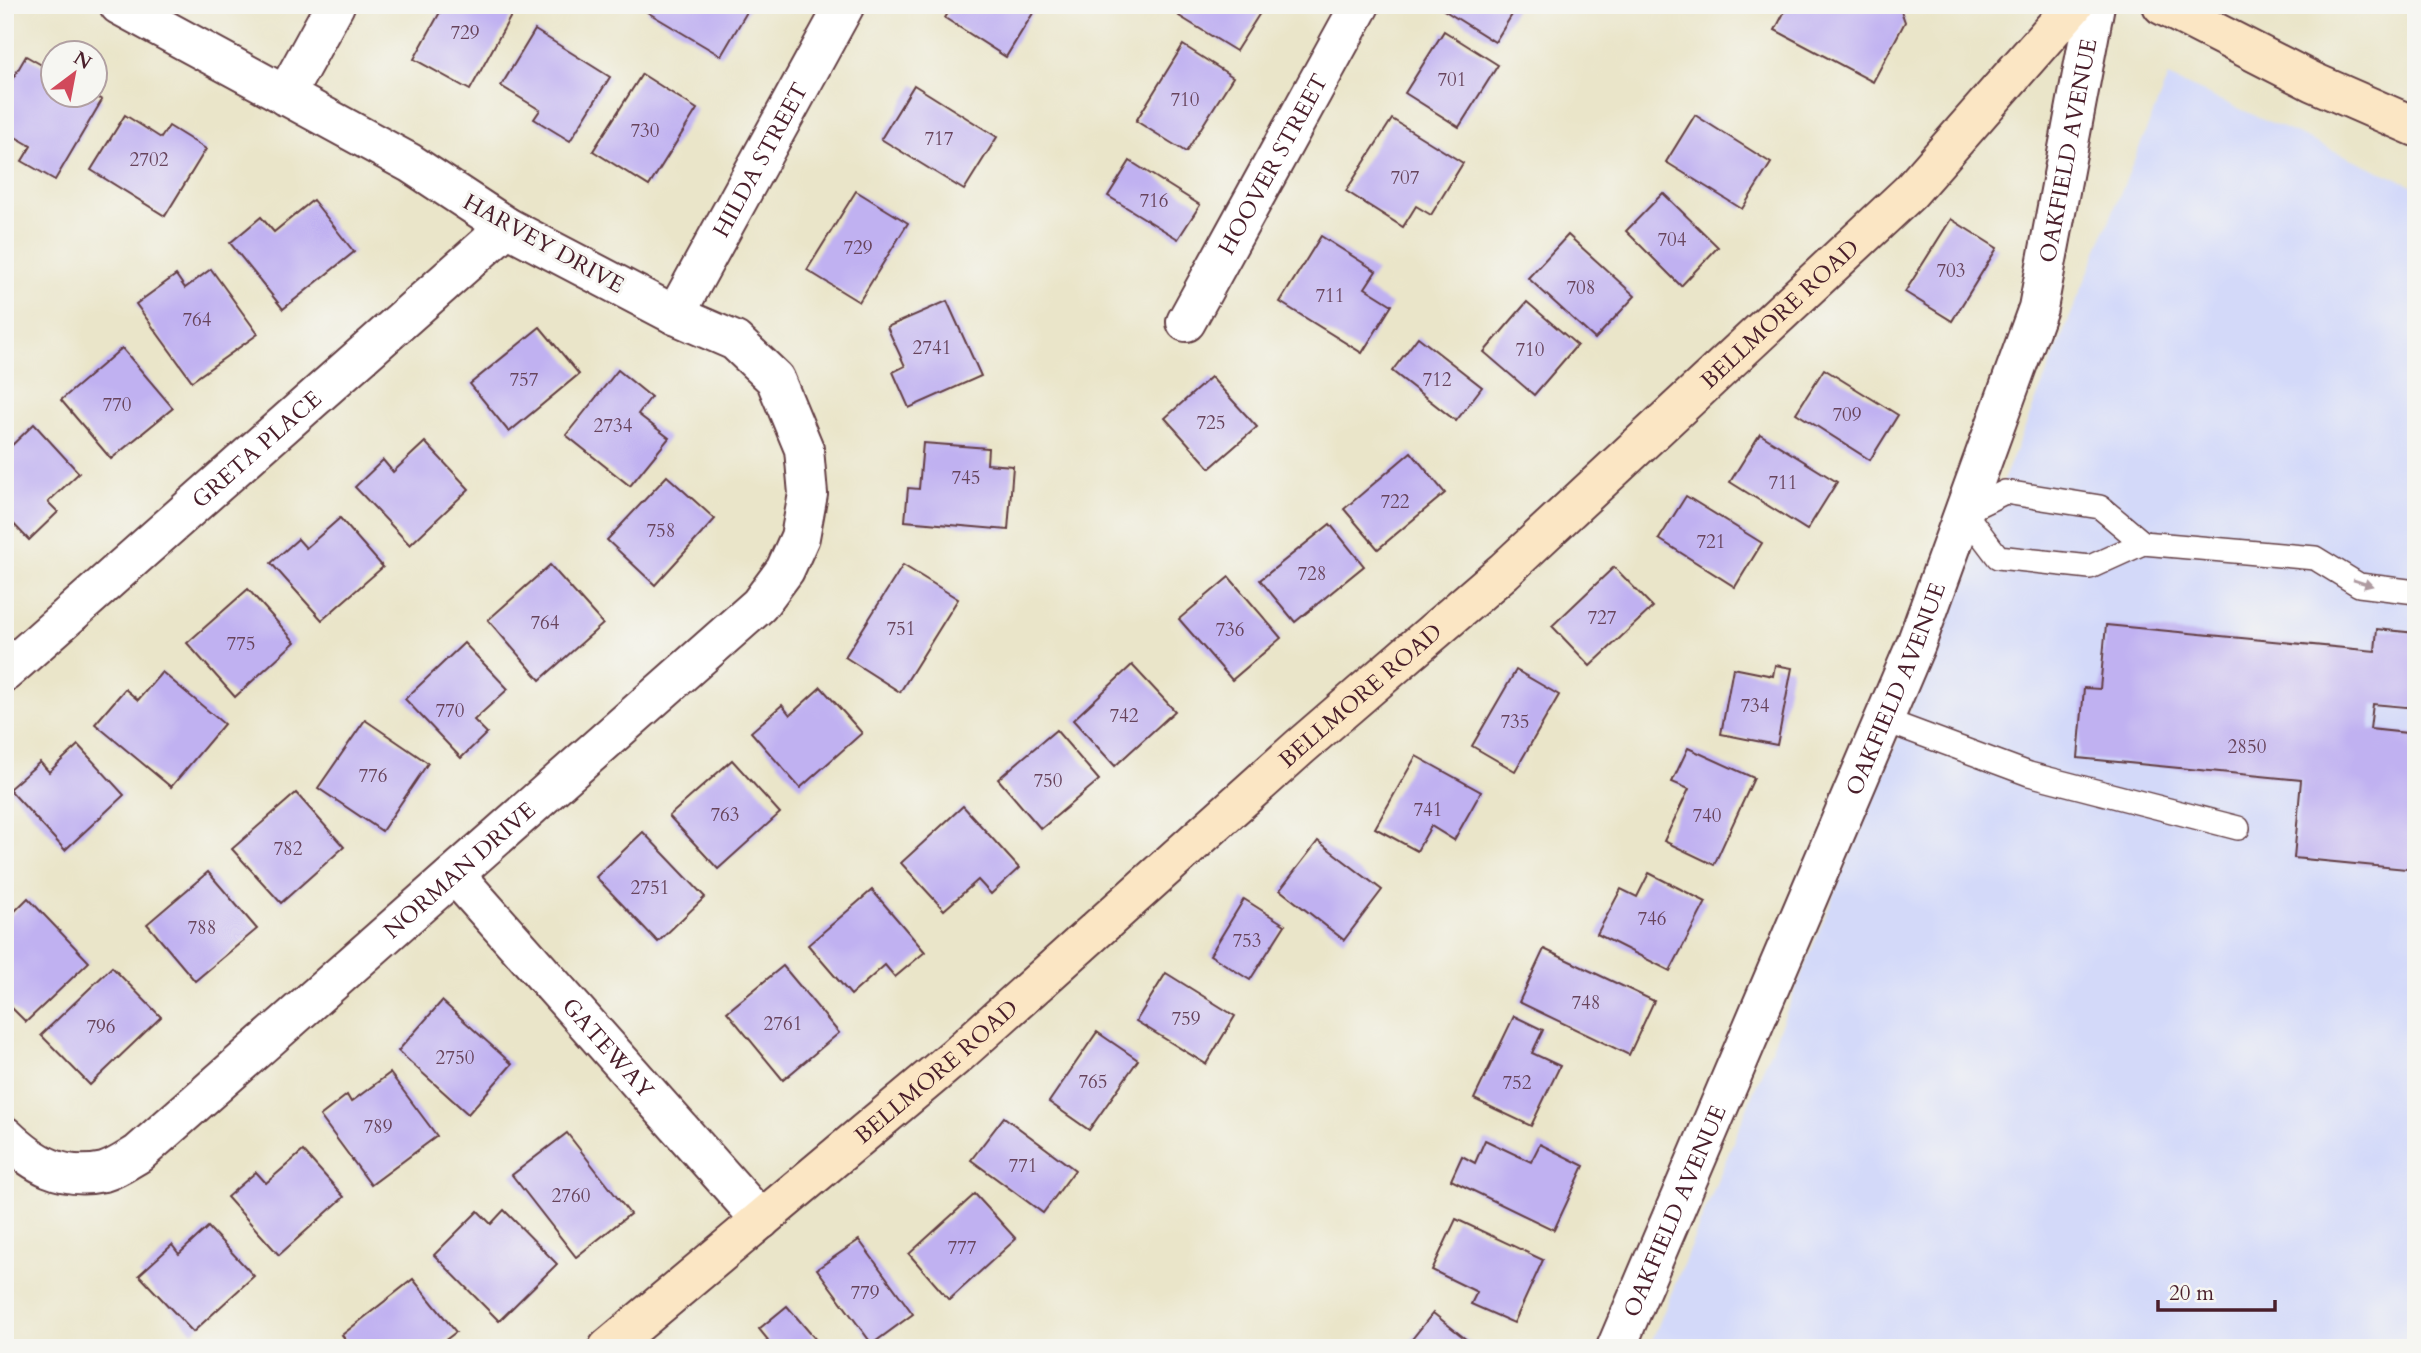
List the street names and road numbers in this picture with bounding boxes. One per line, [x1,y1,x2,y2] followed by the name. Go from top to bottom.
[2032,36,2104,265] street label: OAKFIELD AVENUE
[1211,68,1335,260] street label: HOOVER STREET
[706,77,816,243] street label: HILDA STREET
[458,186,630,301] street label: HARVEY DRIVE
[1694,232,1866,396] street label: BELLMORE ROAD
[185,384,328,515] street label: GRETA PLACE
[1838,578,1953,800] street label: OAKFIELD AVENUE
[1272,616,1449,775] street label: BELLMORE ROAD
[377,795,542,946] street label: NORMAN DRIVE
[555,991,661,1106] street label: GATEWAY
[848,993,1025,1151] street label: BELLMORE ROAD
[1616,1100,1734,1322] street label: OAKFIELD AVENUE

